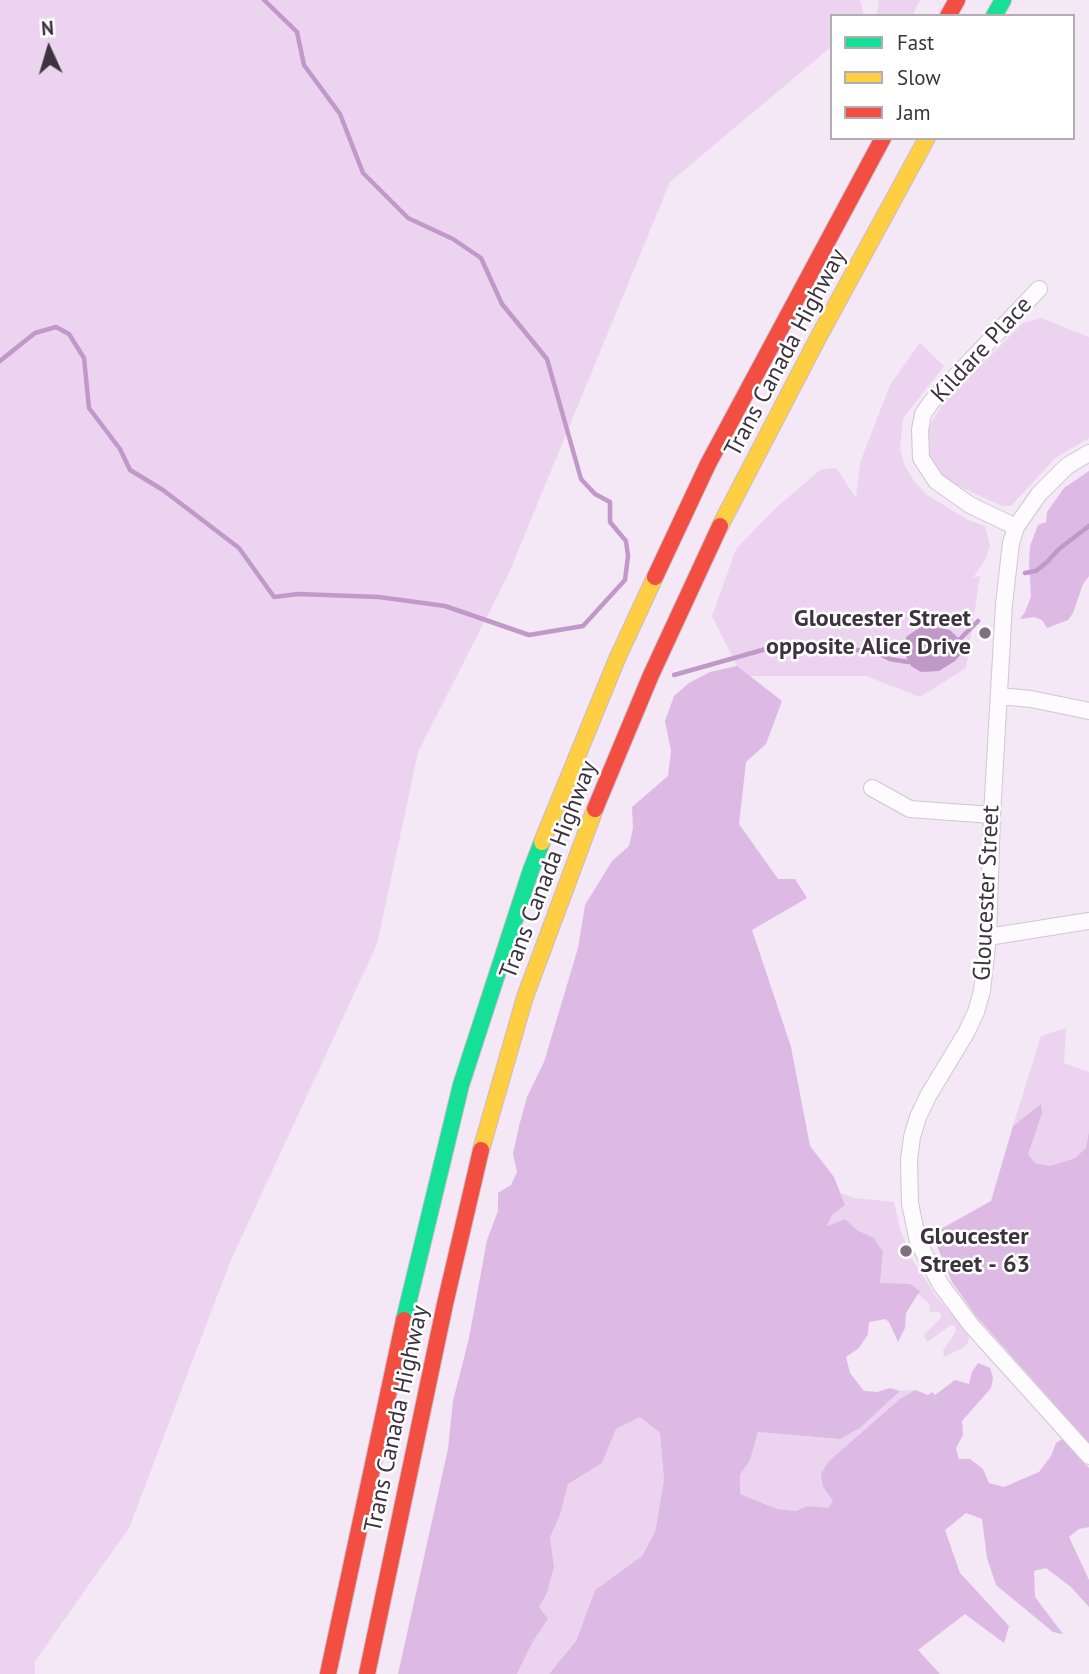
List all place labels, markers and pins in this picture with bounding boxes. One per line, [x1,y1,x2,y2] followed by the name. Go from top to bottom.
[766,605,971,661] place label: Gloucester Street opposite Alice Drive
[977,625,993,641] marker: Gloucester Street opposite Alice Drive
[920,1223,1030,1279] place label: Gloucester Street - 63
[898,1243,914,1259] marker: Gloucester Street - 63

